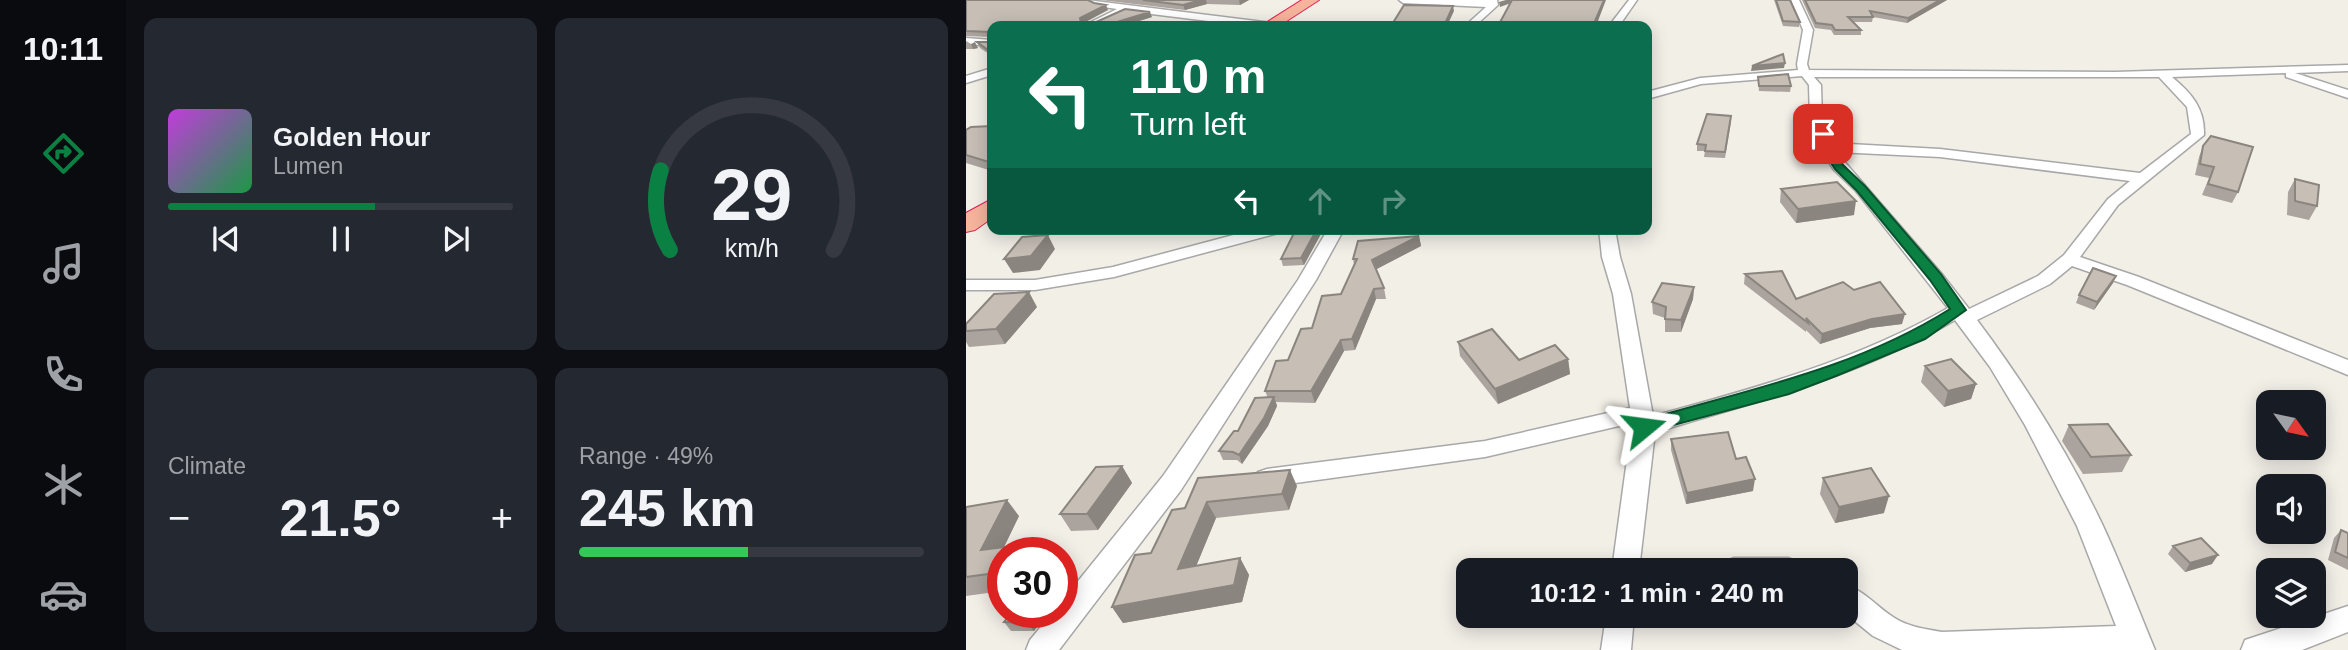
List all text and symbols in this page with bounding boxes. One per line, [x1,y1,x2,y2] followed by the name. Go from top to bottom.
[23,31,103,67] text: 10:11
[1015,49,1106,140] icon: left
[1130,49,1266,103] text: 110 m
[1793,104,1853,164] pin
[1130,106,1246,142] text: Turn left
[1804,115,1842,153] icon: arrive
[273,122,430,152] text: Golden Hour
[39,129,88,178] icon: directions
[273,153,343,179] text: Lumen
[711,154,792,235] text: 29
[1228,182,1266,220] icon: left
[1301,182,1339,220] icon: ahead
[1374,182,1412,220] icon: right
[207,220,245,258] icon: previous
[322,220,360,258] icon: pause
[437,220,475,258] icon: next
[724,234,779,262] text: km/h
[39,239,88,288] icon: music
[39,350,88,399] icon: phone
[1607,390,1681,464] position arrow
[2256,390,2326,460] north arrow
[2256,390,2326,628] map controls
[579,443,713,469] text: Range · 49%
[168,453,246,479] text: Climate
[39,460,88,509] icon: climate
[2256,474,2326,544] button: sound
[579,479,755,537] text: 245 km
[279,489,402,547] text: 21.5°
[168,497,190,539] text: −
[491,497,513,539] text: +
[987,537,1078,628] speed limit sign: 30
[2256,558,2326,628] button: layers
[39,570,88,619] icon: car
[1530,578,1784,608] text: 10:12 · 1 min · 240 m

